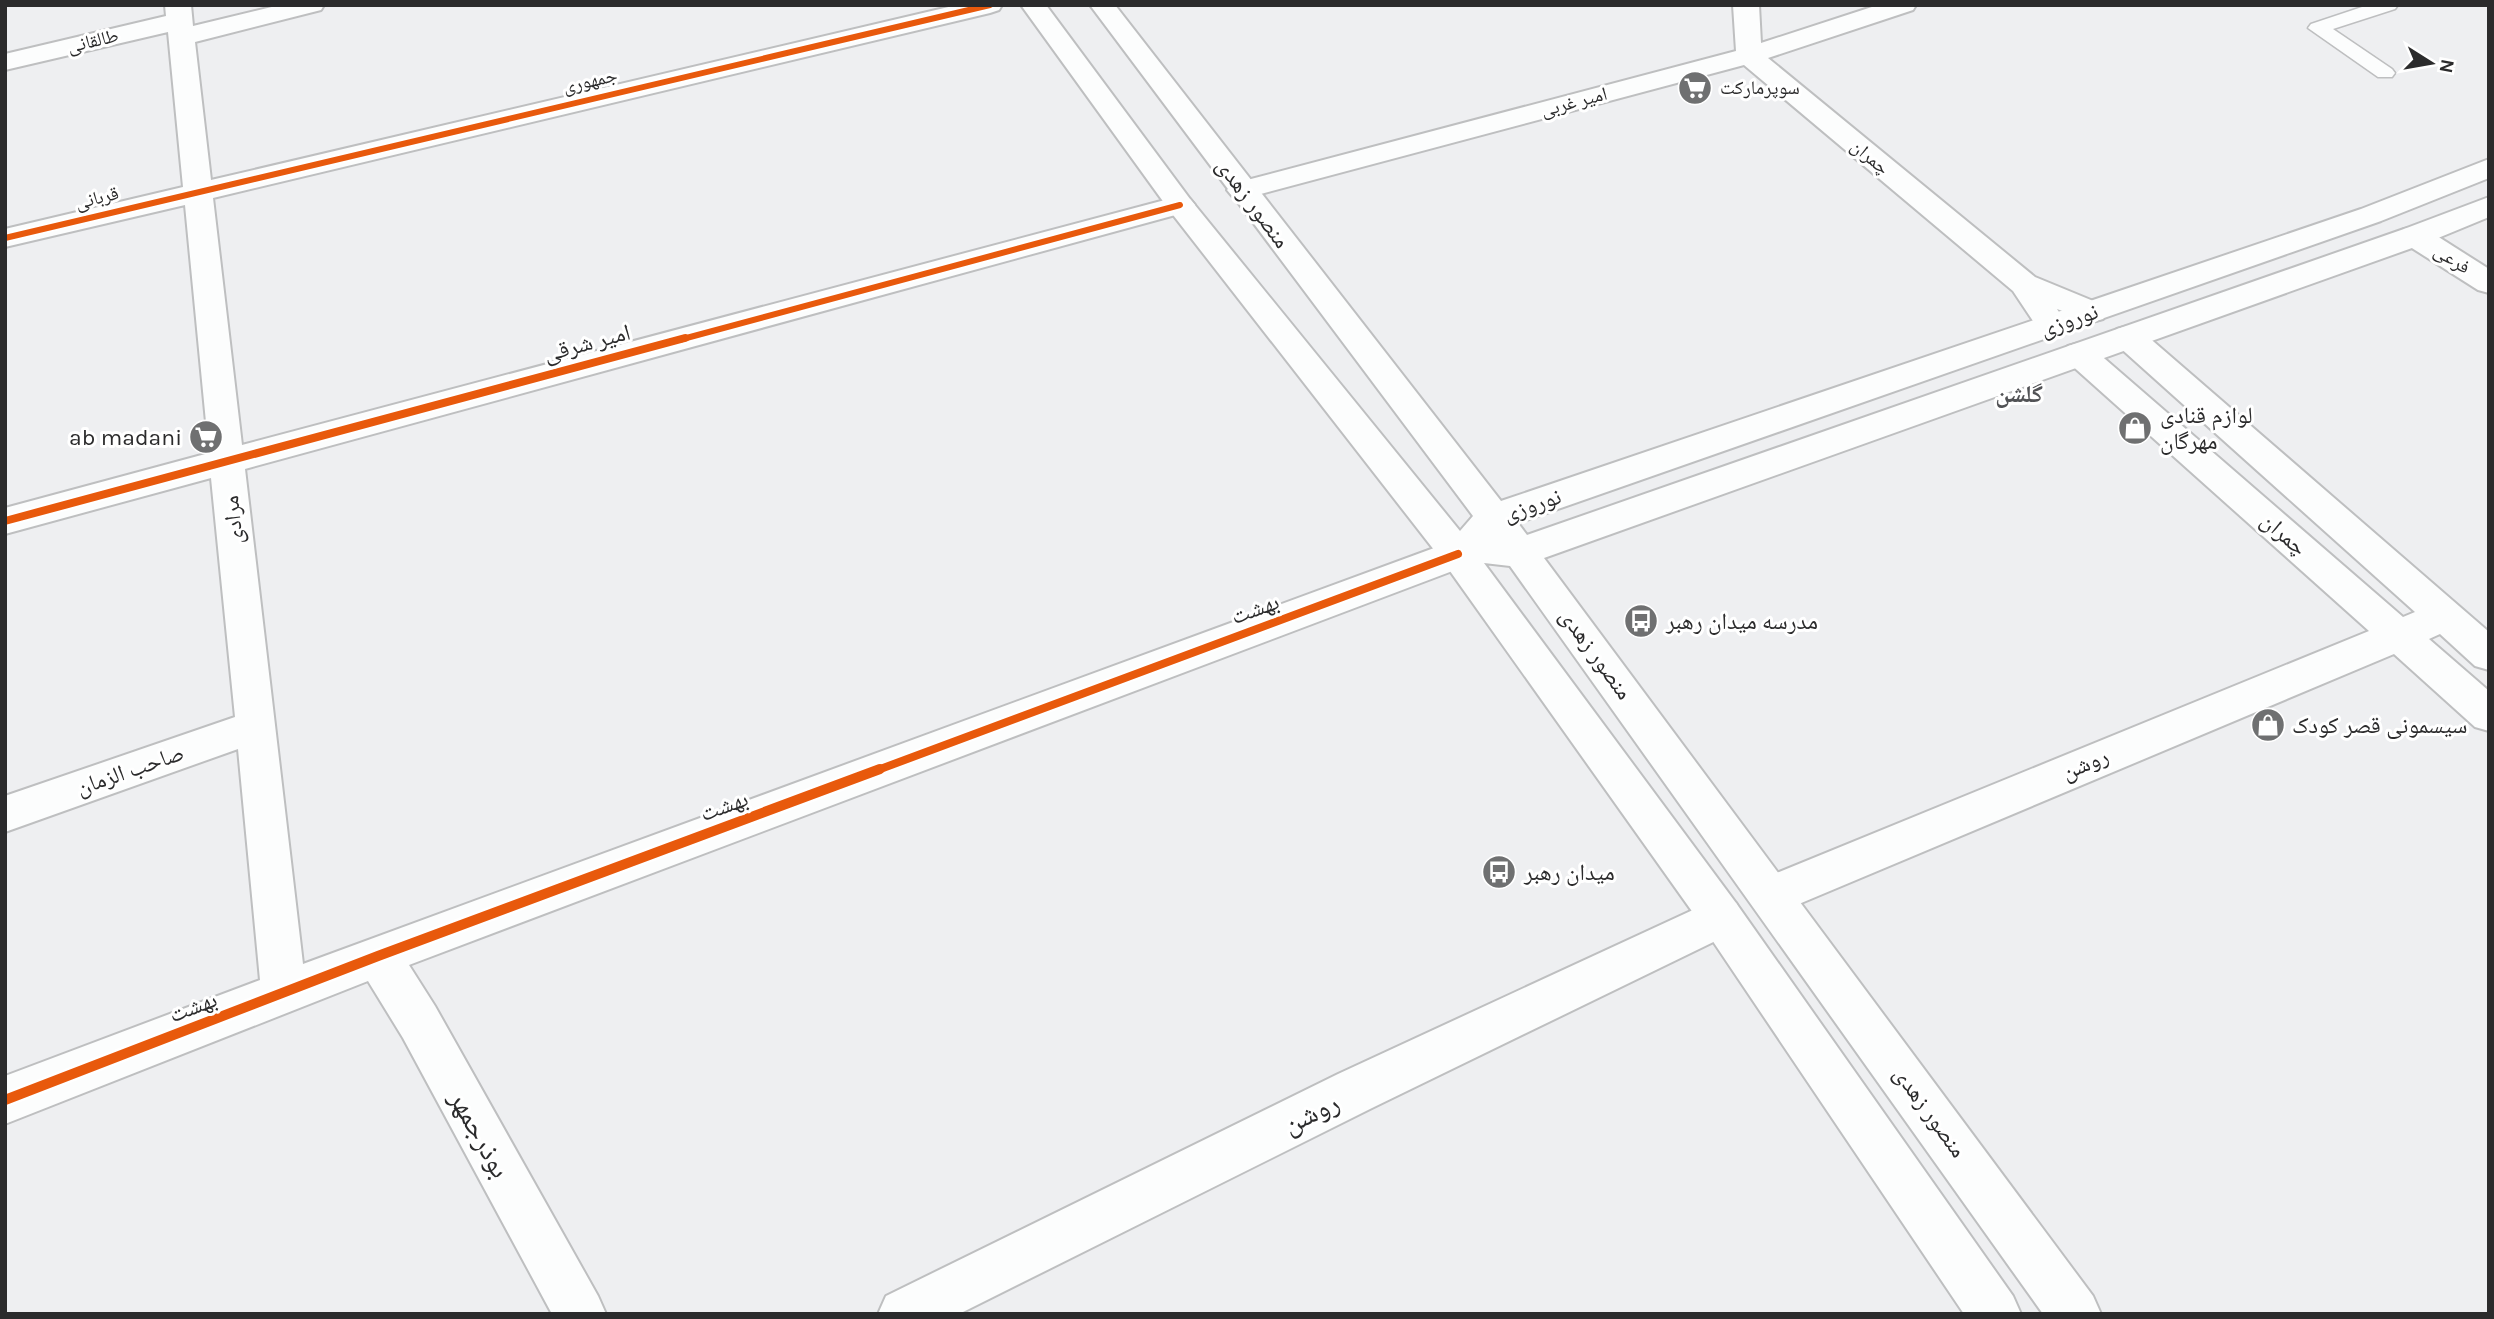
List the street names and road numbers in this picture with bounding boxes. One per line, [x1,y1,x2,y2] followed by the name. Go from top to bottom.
[65,24,121,58] street label: طالقانی
[561,64,619,98] street label: جمهوری
[1538,83,1610,121] street label: امیر غربی
[1846,135,1894,179] street label: چمران
[1210,153,1296,253] street label: منصور زهدی
[73,182,121,214] street label: قربانی
[2430,240,2474,278] street label: فرعی
[2036,297,2102,343] street label: نوروزی
[541,318,633,368] street label: امیر شرقی
[1499,482,1565,528] street label: نوروزی
[217,494,249,546] street label: مرادی
[2255,507,2313,561] street label: چمران
[1227,588,1283,630] street label: بهشت
[1554,603,1638,705] street label: منصور زهدی
[73,739,187,801] street label: صاحب الزمان
[2058,742,2112,786] street label: روشن
[696,785,752,827] street label: بهشت
[165,986,221,1028] street label: بهشت
[1888,1061,1972,1163] street label: منصور زهدی
[442,1084,517,1183] street label: بوذرجمهر
[1277,1085,1345,1142] street label: روشن

